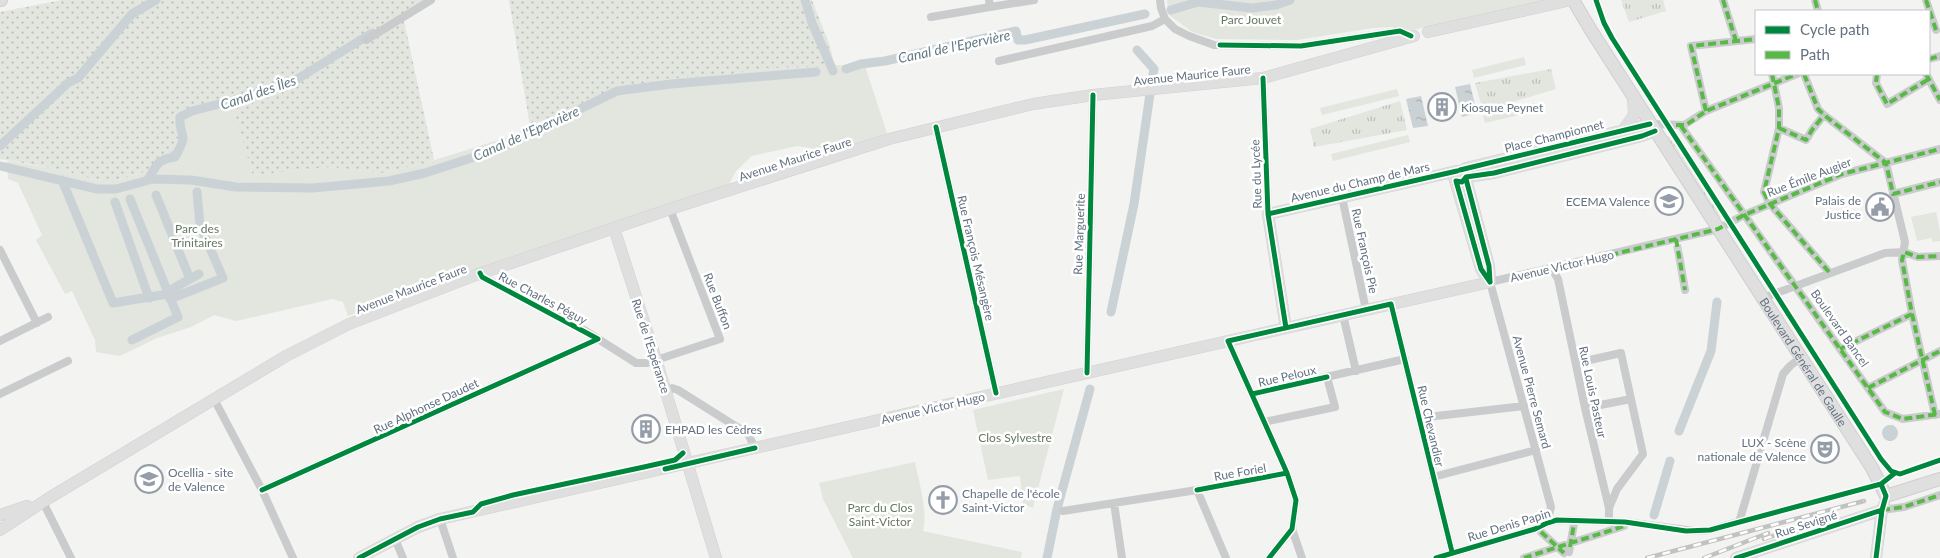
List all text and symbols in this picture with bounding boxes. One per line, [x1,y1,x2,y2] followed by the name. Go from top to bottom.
[1755,10,1930,75] legend
[1221,12,1282,27] park label: Parc Jouvet
[1800,20,1869,38] text: Cycle path
[896,26,1012,66] water label: Canal de l'Epervière
[1800,45,1830,63] text: Path
[1133,61,1251,89] street label: Avenue Maurice Faure
[218,71,298,113] water label: Canal des Îles
[1427,92,1457,122] building icon: Kiosque Peynet
[1461,100,1544,115] place label: Kiosque Peynet
[470,102,582,164] water label: Canal de l'Epervière
[1503,116,1606,156] street label: Place Championnet
[737,134,853,184] street label: Avenue Maurice Faure
[1247,139,1265,209] street label: Rue du Lycée
[1765,154,1854,200] street label: Rue Émile Augier
[1289,159,1431,205] street label: Avenue du Champ de Mars
[1654,186,1684,216] school or university icon: ECEMA Valence
[1865,192,1895,222] public building icon: Palais de Justice
[1070,193,1088,275] street label: Rue Marguerite
[1815,193,1861,222] place label: Palais de Justice
[954,194,998,322] street label: Rue François Mésangère
[1566,194,1650,209] place label: ECEMA Valence
[1349,207,1381,295] street label: Rue François Pie
[171,221,223,250] park label: Parc des Trinitaires
[1509,247,1616,285] street label: Avenue Victor Hugo
[353,261,469,317] street label: Avenue Maurice Faure
[496,268,591,328] street label: Rue Charles Péguy
[700,271,736,331] street label: Rue Buffon
[1808,286,1872,370] street label: Boulevard Bancel
[1757,294,1851,429] street label: Boulevard Général de Gaulle
[629,297,673,395] street label: Rue de l'Espérance
[1510,334,1554,450] street label: Avenue Pierre Semard
[1576,345,1610,440] street label: Rue Louis Pasteur
[1257,362,1317,390] street label: Rue Peloux
[371,375,482,437] street label: Rue Alphonse Daudet
[1414,384,1448,469] street label: Rue Chevandier
[880,389,987,427] street label: Avenue Victor Hugo
[631,414,661,444] building icon: EHPAD les Cèdres
[665,422,762,437] place label: EHPAD les Cèdres
[978,430,1052,445] park label: Clos Sylvestre
[1810,434,1840,464] theatre icon: LUX - Scène nationale de Valence
[1698,435,1806,464] place label: LUX - Scène nationale de Valence
[1213,460,1267,484] street label: Rue Foriel
[134,464,164,494] school or university icon: Ocellia - site de Valence
[168,465,233,494] place label: Ocellia - site de Valence
[928,485,958,515] church icon: Chapelle de l'école Saint-Victor
[962,486,1060,515] place label: Chapelle de l'école Saint-Victor
[847,500,913,529] park label: Parc du Clos Saint-Victor
[1466,505,1552,545] street label: Rue Denis Papin
[1773,507,1839,541] street label: Rue Sevigné

